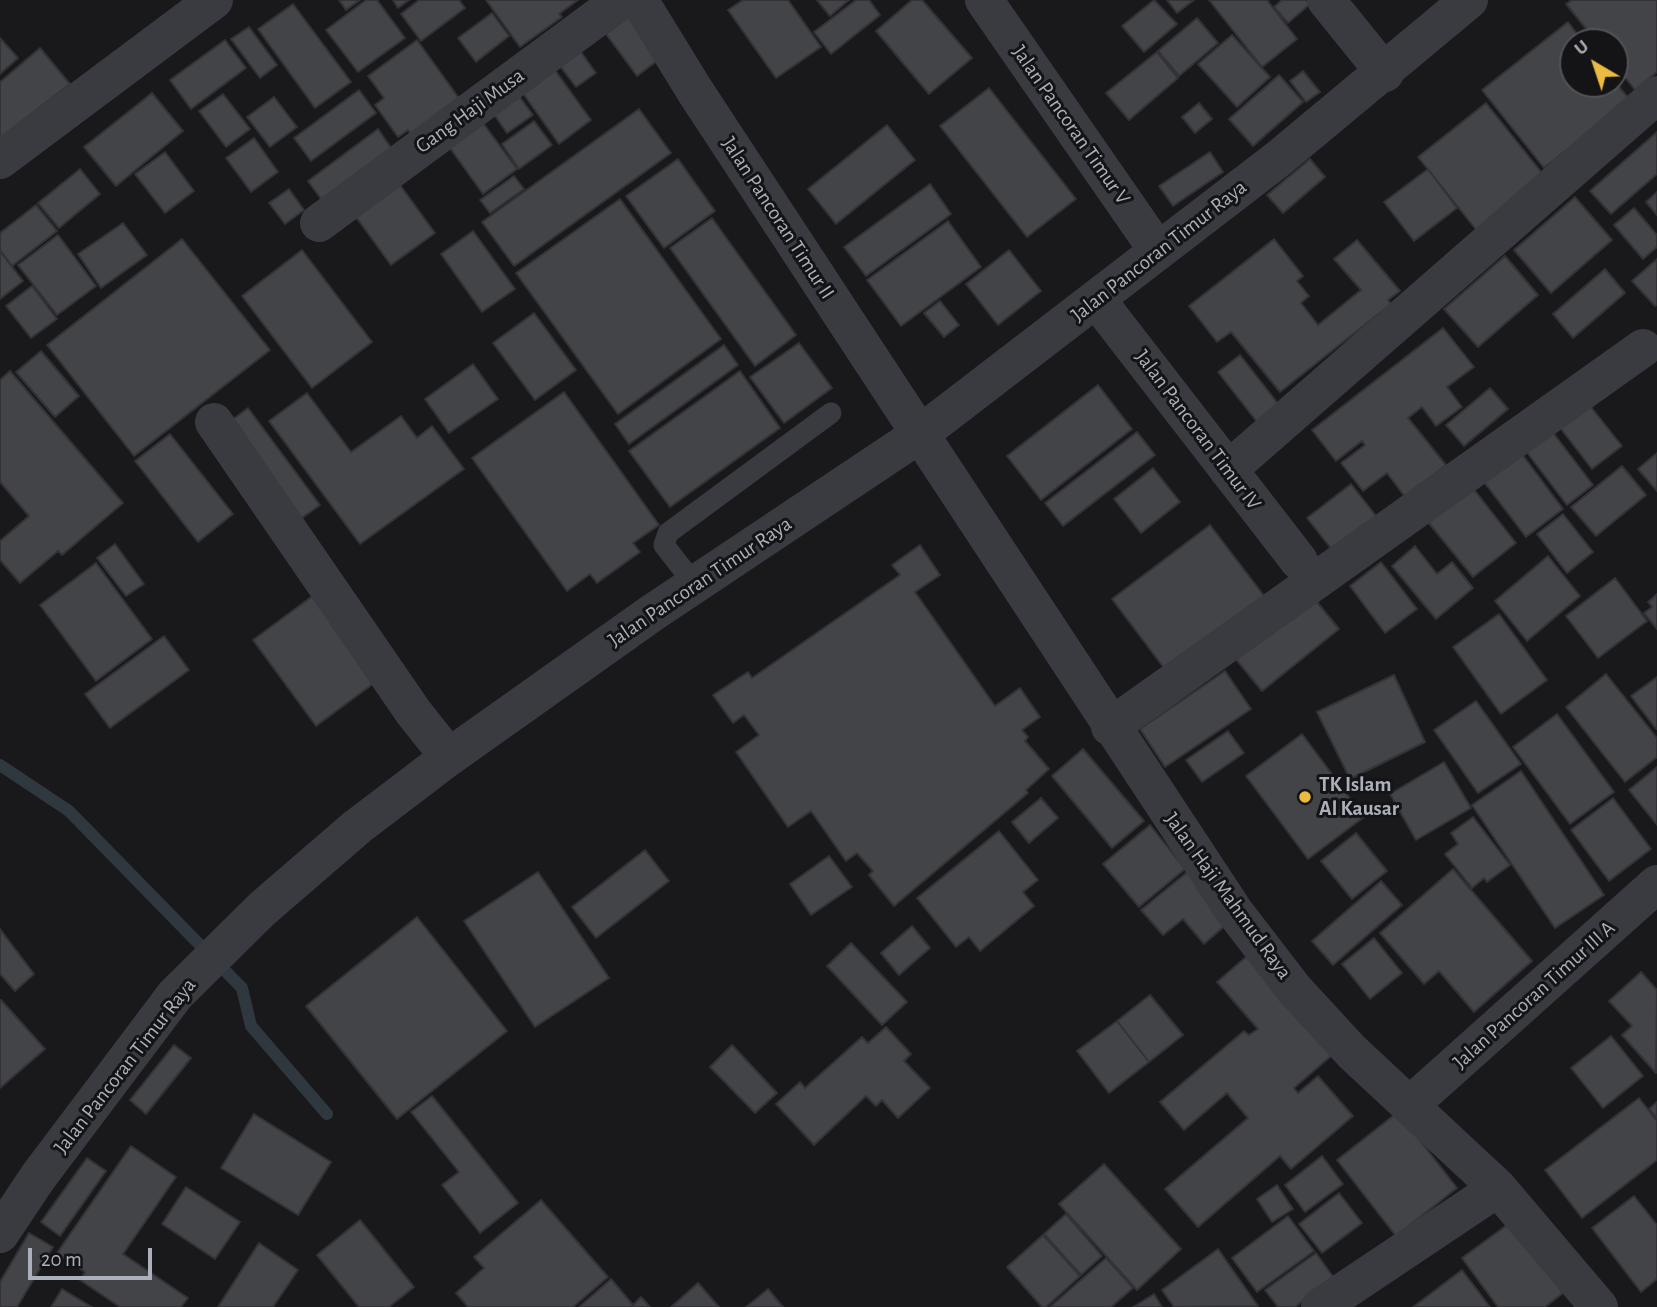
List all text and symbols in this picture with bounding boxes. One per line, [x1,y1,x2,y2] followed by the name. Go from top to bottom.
[1559,28,1629,98] north arrow
[1571,37,1592,59] text: U
[1007,40,1135,210] street label: Jalan Pancoran Timur V
[411,63,529,159] street label: Gang Haji Musa
[716,132,840,304] street label: Jalan Pancoran Timur II
[1066,175,1252,327] street label: Jalan Pancoran Timur Raya
[1130,345,1266,515] street label: Jalan Pancoran Timur IV
[603,511,797,653] street label: Jalan Pancoran Timur Raya
[1319,772,1399,822] place label: TK Islam Al Kausar
[1297,789,1313,805] marker: TK Islam Al Kausar
[1159,808,1297,984] street label: Jalan Haji Mahmud Raya
[1448,916,1620,1074] street label: Jalan Pancoran Timur III A
[49,973,201,1159] street label: Jalan Pancoran Timur Raya
[32,1234,156,1278] scale bar
[41,1249,82,1270] text: 20 m

